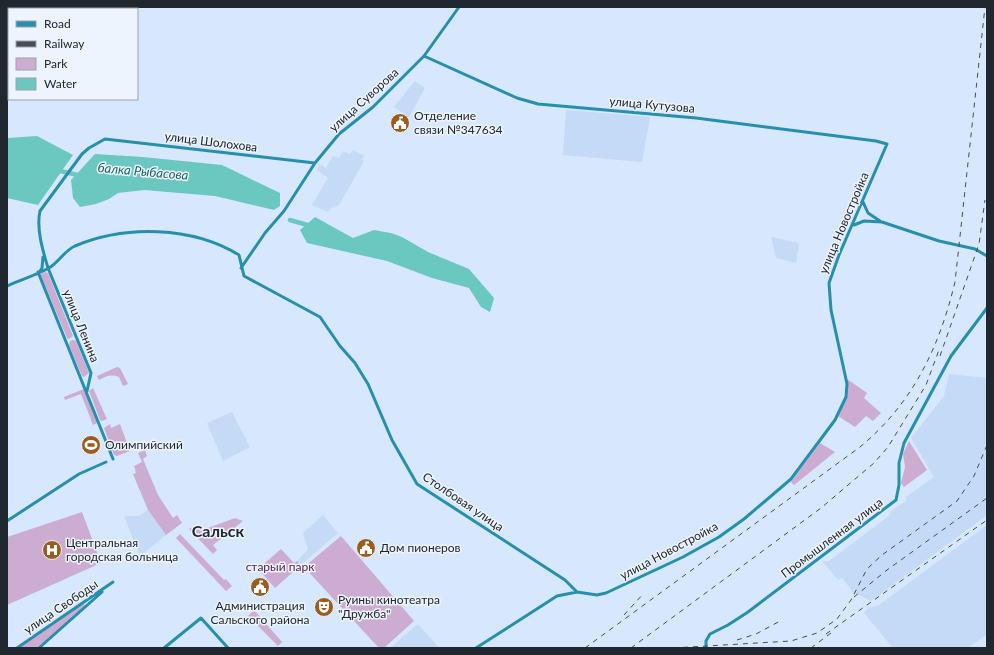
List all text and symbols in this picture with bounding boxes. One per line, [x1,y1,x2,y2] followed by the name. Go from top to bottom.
[8,8,138,100] legend
[44,16,71,31] text: Road
[44,36,85,51] text: Railway
[44,56,68,71] text: Park
[326,65,401,135] street label: улица Суворова
[44,76,77,91] text: Water
[609,93,695,116] street label: улица Кутузова
[414,108,503,137] place label: Отделение связи №347634
[389,112,411,134] public building icon: Отделение связи №347634
[164,128,258,155] street label: улица Шолохова
[97,159,189,183] water label: балка Рыбасова
[815,170,872,276] street label: улица Новостройка
[60,287,103,364] street label: улица Ленина
[80,434,102,456] sports icon: Олимпийский
[105,437,183,452] place label: Олимпийский
[420,469,507,534] street label: Столбовая улица
[778,494,886,581] street label: Промышленная улица
[617,518,720,583] street label: улица Новостройка
[192,521,245,540] district label: Сальск
[66,535,178,564] place label: Центральная городская больница
[355,537,377,559] public building icon: Дом пионеров
[41,539,63,561] hospital icon: Центральная городская больница
[380,540,460,555] place label: Дом пионеров
[246,559,315,574] park label: старый парк
[21,576,101,637] street label: улица Свободы
[249,576,271,598] public building icon: Администрация Сальского района
[338,592,440,621] place label: Руины кинотеатра "Дружба"
[313,596,335,618] theatre icon: Руины кинотеатра "Дружба"
[211,598,309,627] place label: Администрация Сальского района

